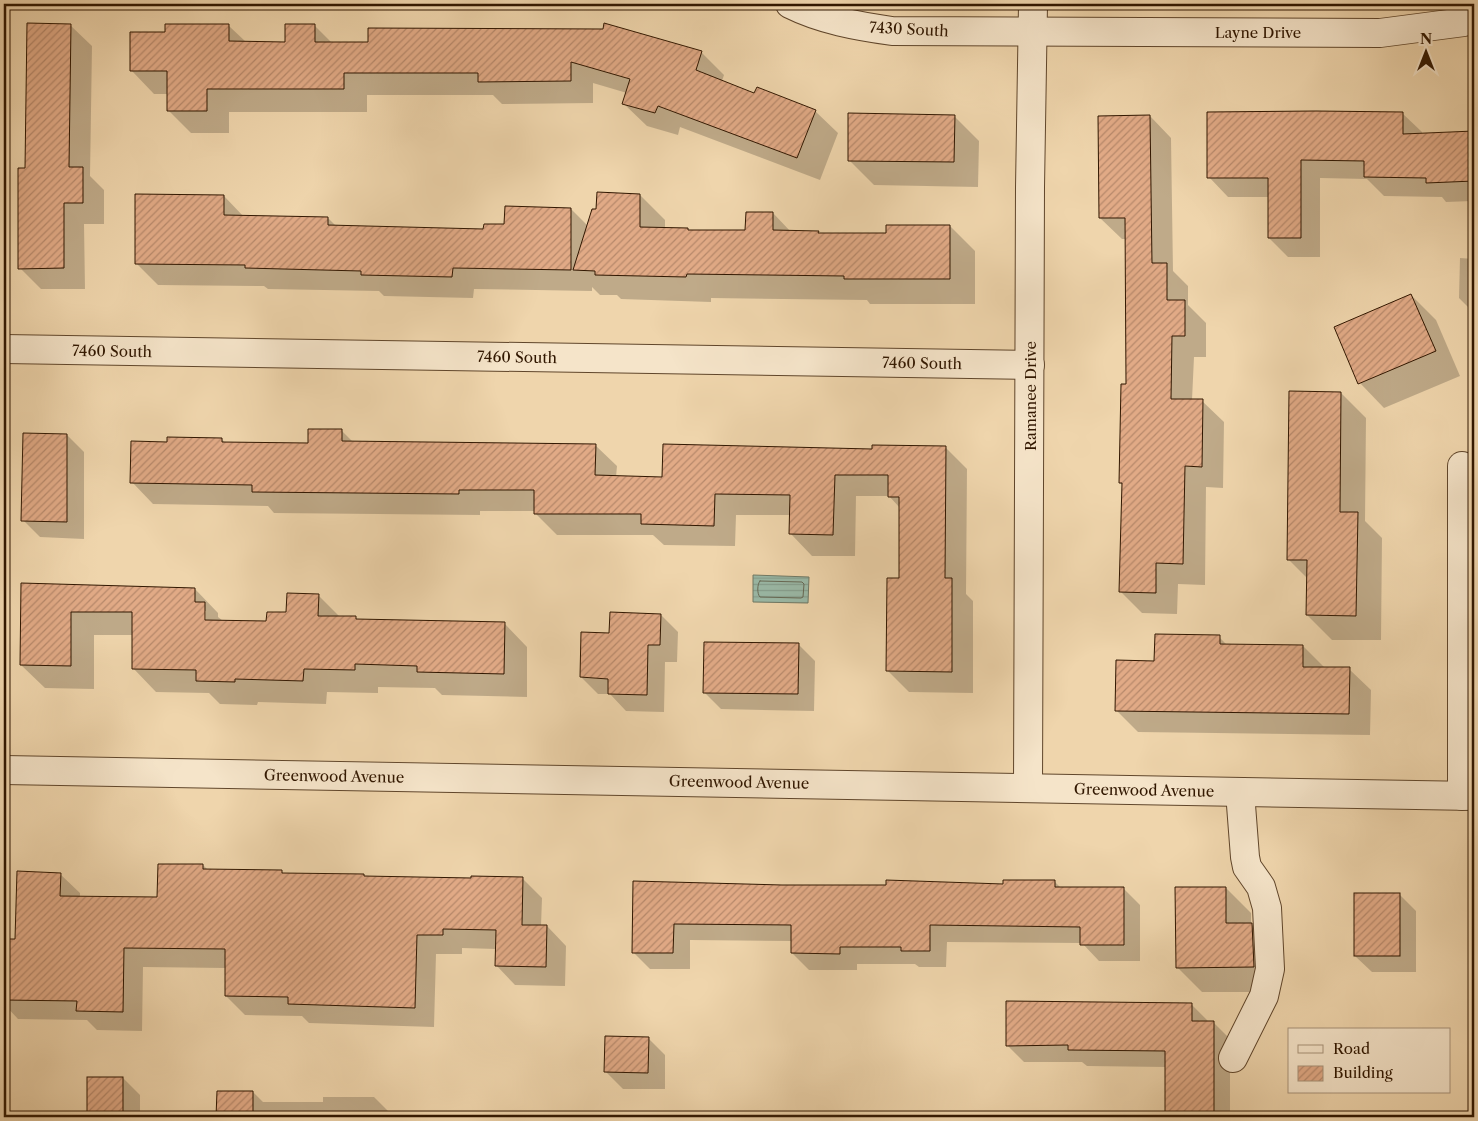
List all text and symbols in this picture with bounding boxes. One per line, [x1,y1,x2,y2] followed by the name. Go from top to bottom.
[869,17,950,41] street label: 7430 South
[1215,23,1301,42] street label: Layne Drive
[1400,28,1450,78] north arrow
[1420,30,1432,48] text: N
[72,341,153,361] street label: 7460 South
[1021,341,1040,451] street label: Ramanee Drive
[477,347,558,367] street label: 7460 South
[882,353,963,373] street label: 7460 South
[264,765,404,787] street label: Greenwood Avenue
[669,771,809,793] street label: Greenwood Avenue
[1074,779,1214,801] street label: Greenwood Avenue
[1288,1028,1450,1094] legend
[1333,1039,1370,1058] text: Road
[1333,1063,1393,1082] text: Building

